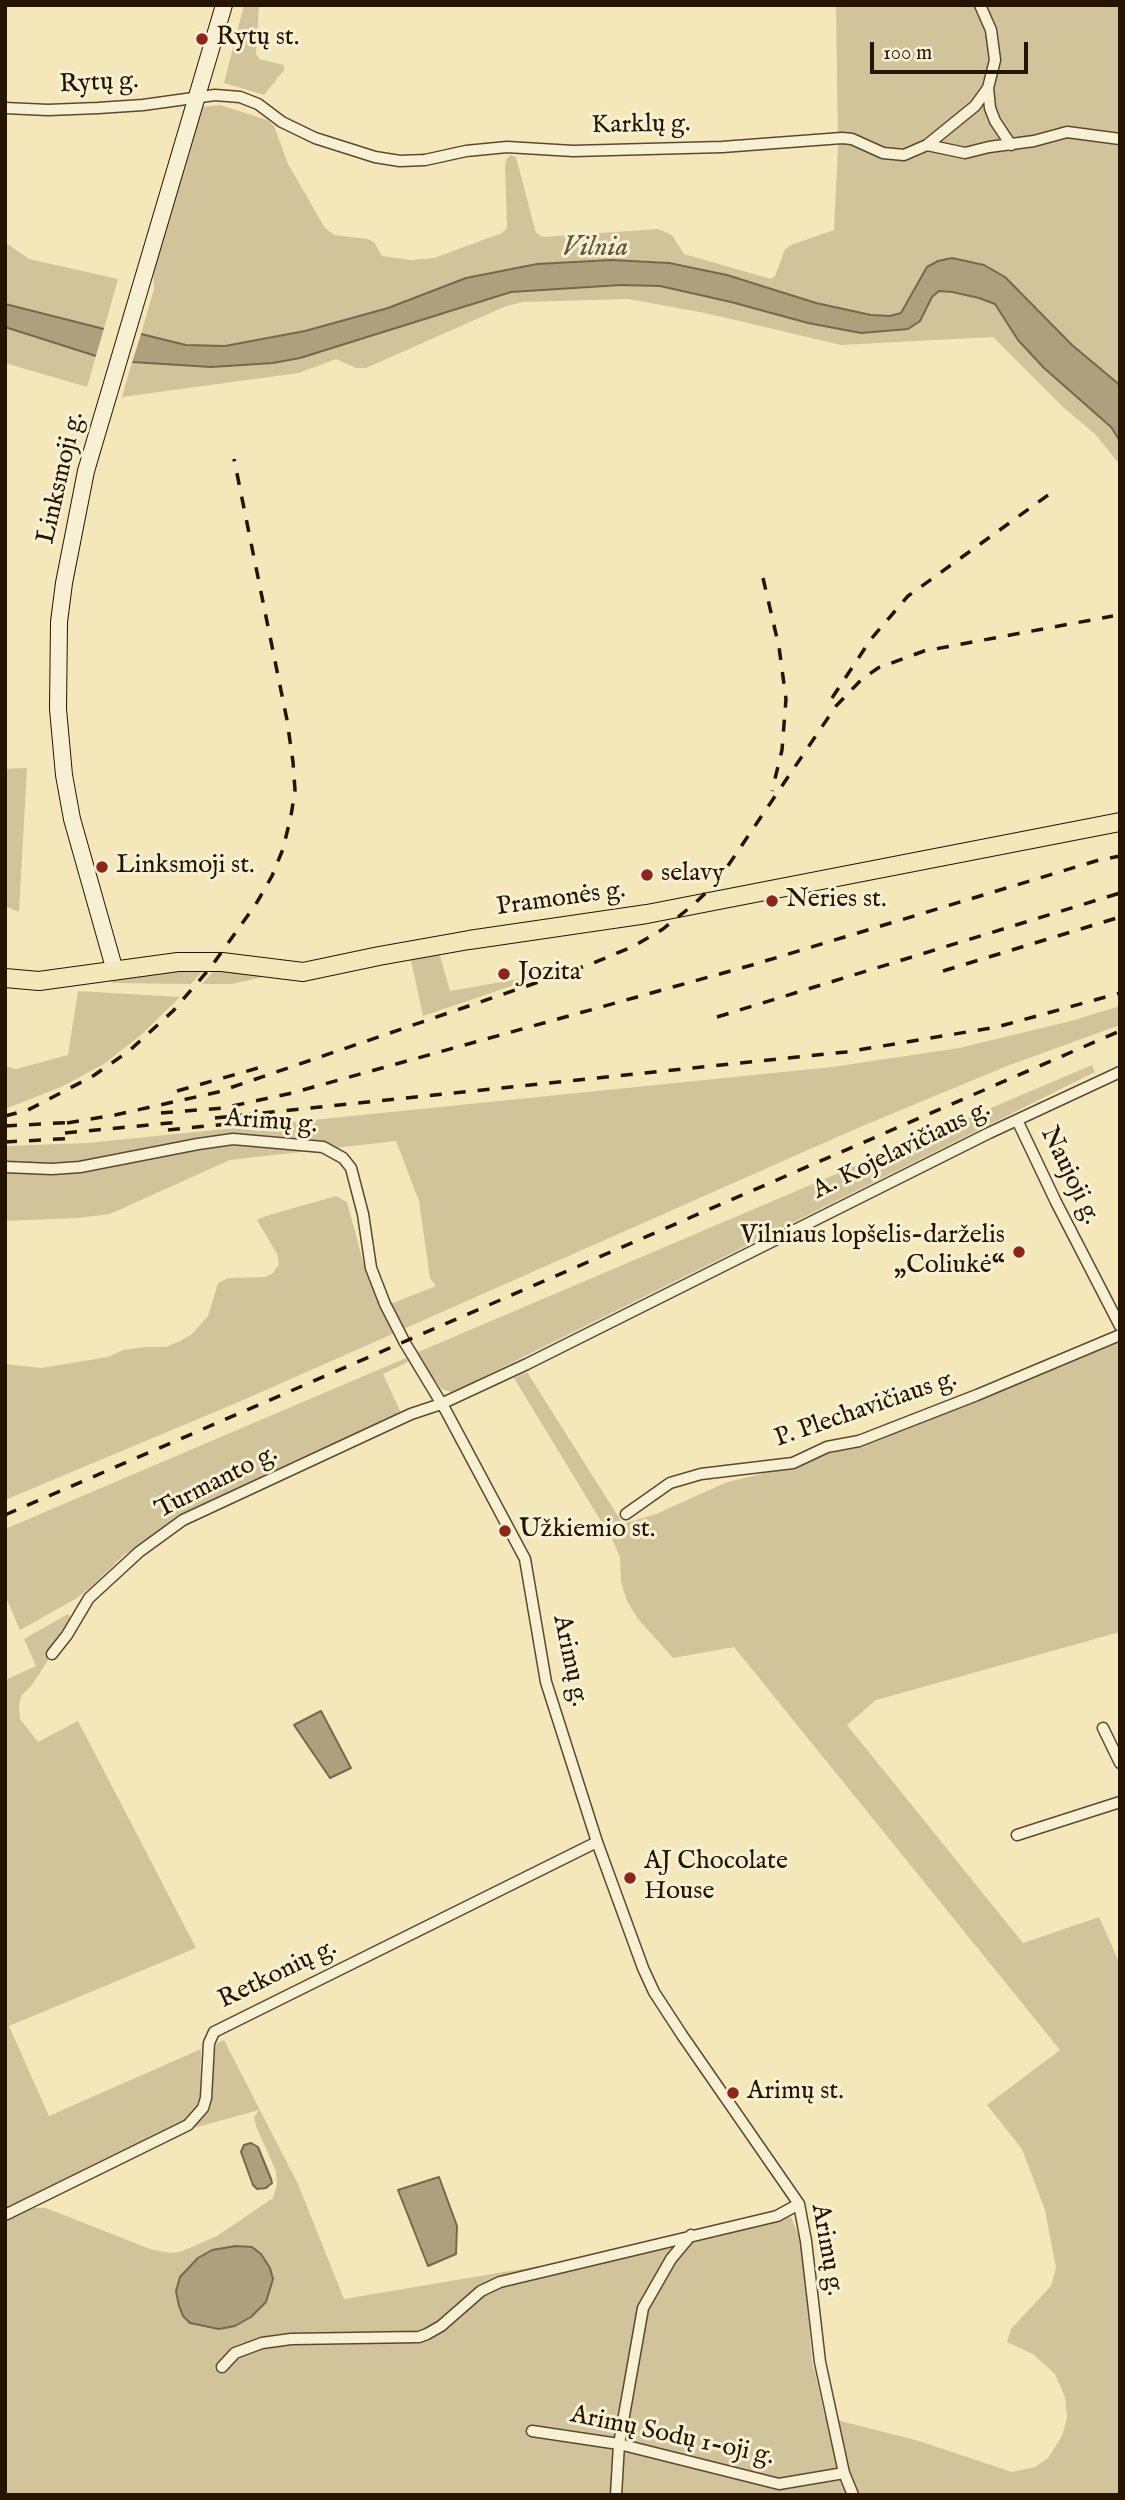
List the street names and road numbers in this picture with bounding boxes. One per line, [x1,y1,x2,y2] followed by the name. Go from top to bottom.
[59,66,139,102] street label: Rytų g.
[591,110,691,142] street label: Karklų g.
[32,409,92,547] street label: Linksmoji g.
[495,876,627,924] street label: Pramonės g.
[808,1095,996,1207] street label: A. Kojelavičiaus g.
[224,1104,318,1142] street label: Arimų g.
[1032,1122,1106,1230] street label: Naujoji g.
[771,1364,961,1456] street label: P. Plechavičiaus g.
[151,1439,283,1527] street label: Turmanto g.
[544,1612,594,1710] street label: Arimų g.
[214,1933,342,2017] street label: Retkonių g.
[803,2202,849,2298] street label: Arimų g.
[567,2400,777,2474] street label: Arimų Sodų 1-oji g.

